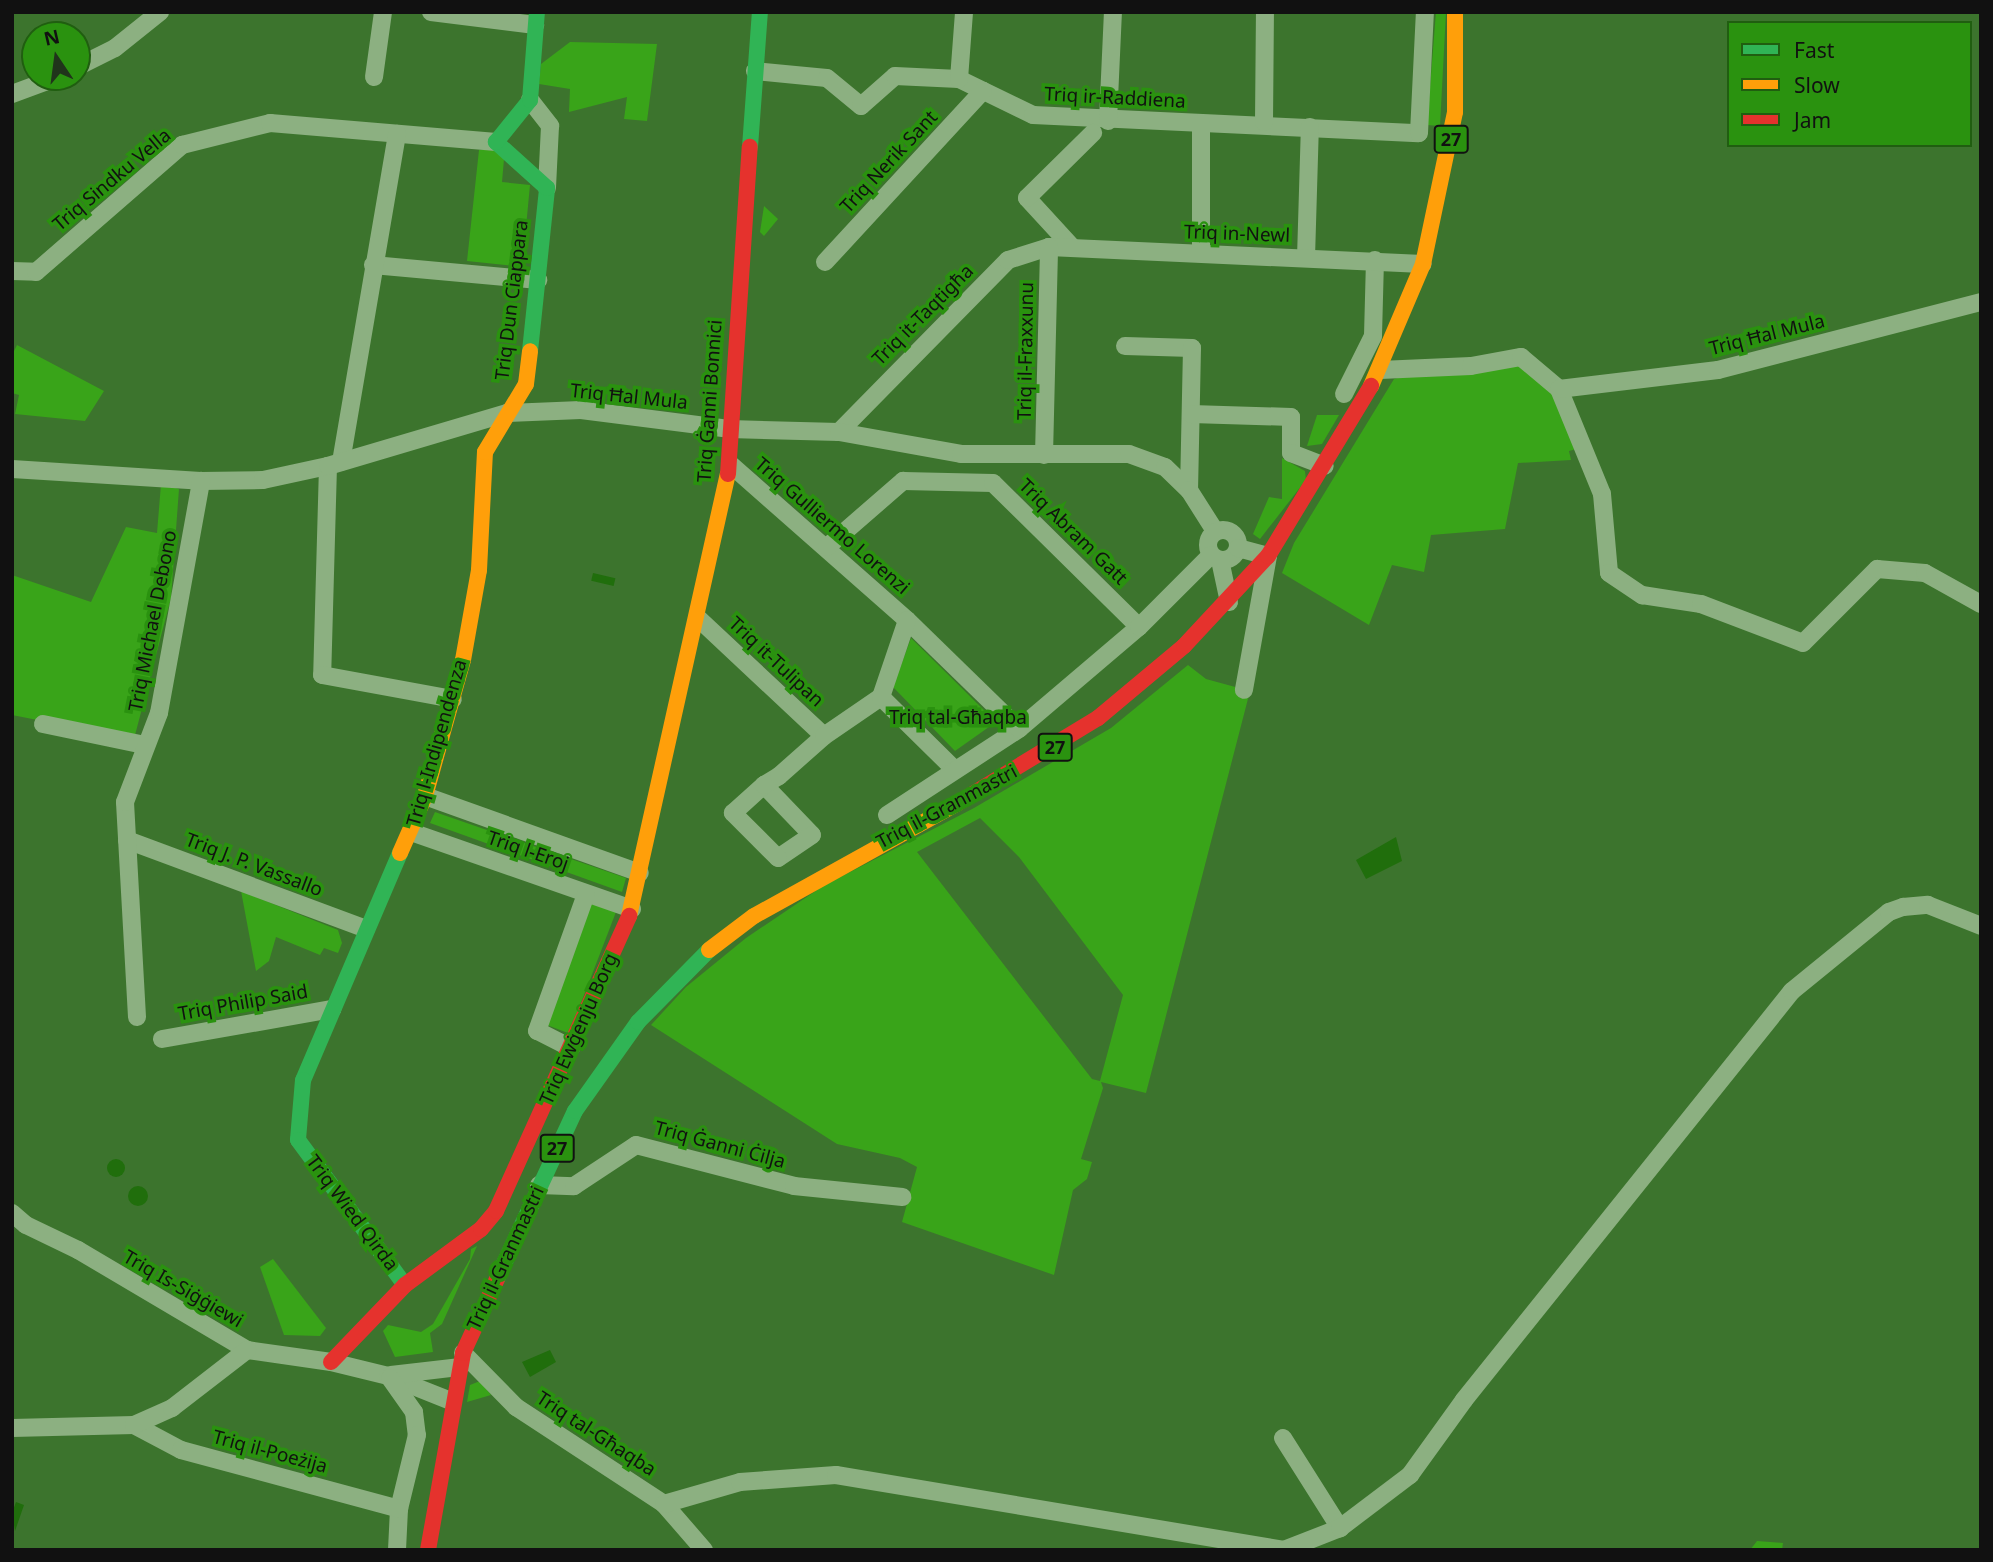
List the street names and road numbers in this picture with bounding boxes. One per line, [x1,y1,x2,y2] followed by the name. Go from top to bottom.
[1044,83,1186,113] street label: Triq ir-Raddiena
[836,106,942,218] street label: Triq Nerik Sant
[48,124,176,236] street label: Triq Sindku Vella
[1434,124,1468,154] road number: 27
[491,219,533,381] street label: Triq Dun Ciappara
[1183,221,1291,247] street label: Triq in-Newl
[868,260,978,370] street label: Triq it-Taqtigħa
[1013,282,1039,420] street label: Triq il-Fraxxunu
[1707,310,1827,360] street label: Triq Ħal Mula
[693,319,727,483] street label: Triq Ġanni Bonnici
[569,379,689,415] street label: Triq Ħal Mula
[750,453,914,599] street label: Triq Gulliermo Lorenzi
[1014,475,1132,589] street label: Triq Abram Gatt
[124,528,182,714] street label: Triq Michael Debono
[724,612,828,712] street label: Triq it-Tulipan
[402,657,472,829] street label: Triq l-Indipendenza
[1038,732,1072,762] road number: 27
[873,760,1021,854] street label: Triq il-Granmastri
[484,826,572,876] street label: Triq l-Eroj
[182,828,326,902] street label: Triq J. P. Vassallo
[535,950,623,1108] street label: Triq Ewġenju Borg
[176,980,310,1026] street label: Triq Philip Said
[652,1117,788,1173] street label: Triq Ġanni Ċilja
[540,1134,574,1162] road number: 27
[301,1151,403,1275] street label: Triq Wied Qirda
[463,1183,549,1333] street label: Triq il-Granmastri
[119,1246,247,1332] street label: Triq Is-Siġġiewi
[532,1387,660,1481] street label: Triq tal-Għaqba
[210,1426,330,1478] street label: Triq il-Poeżija

